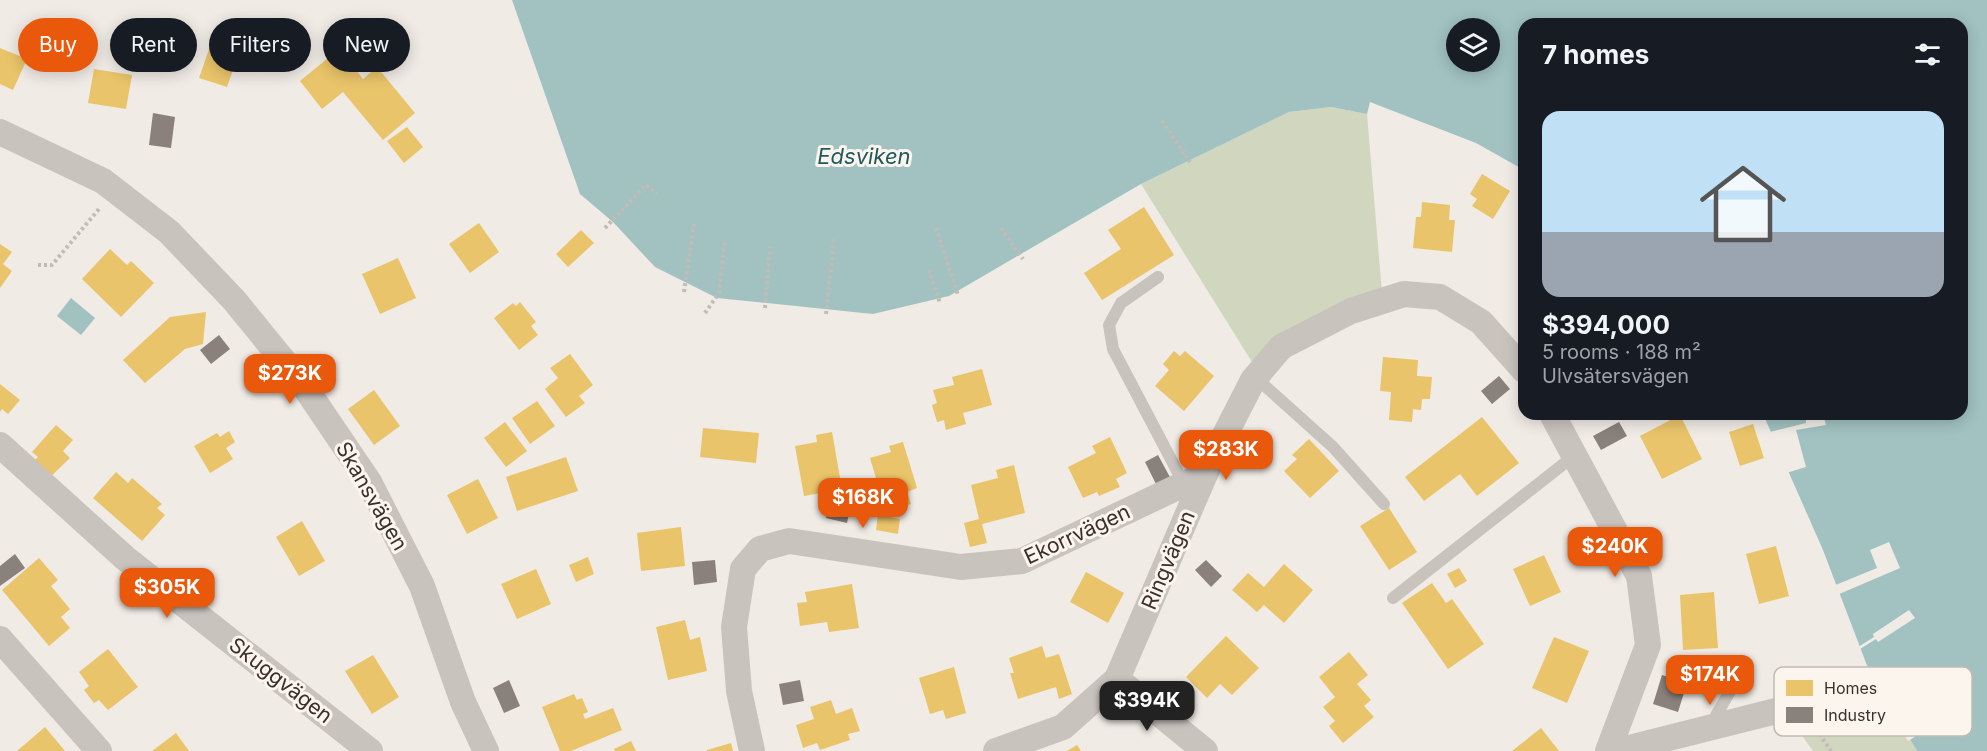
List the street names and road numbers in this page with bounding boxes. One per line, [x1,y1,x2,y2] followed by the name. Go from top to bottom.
[331,437,413,555] street label: Skansvägen
[1020,499,1134,569] street label: Ekorrvägen
[1136,507,1200,613] street label: Ringvägen
[224,632,338,728] street label: Skuggvägen

